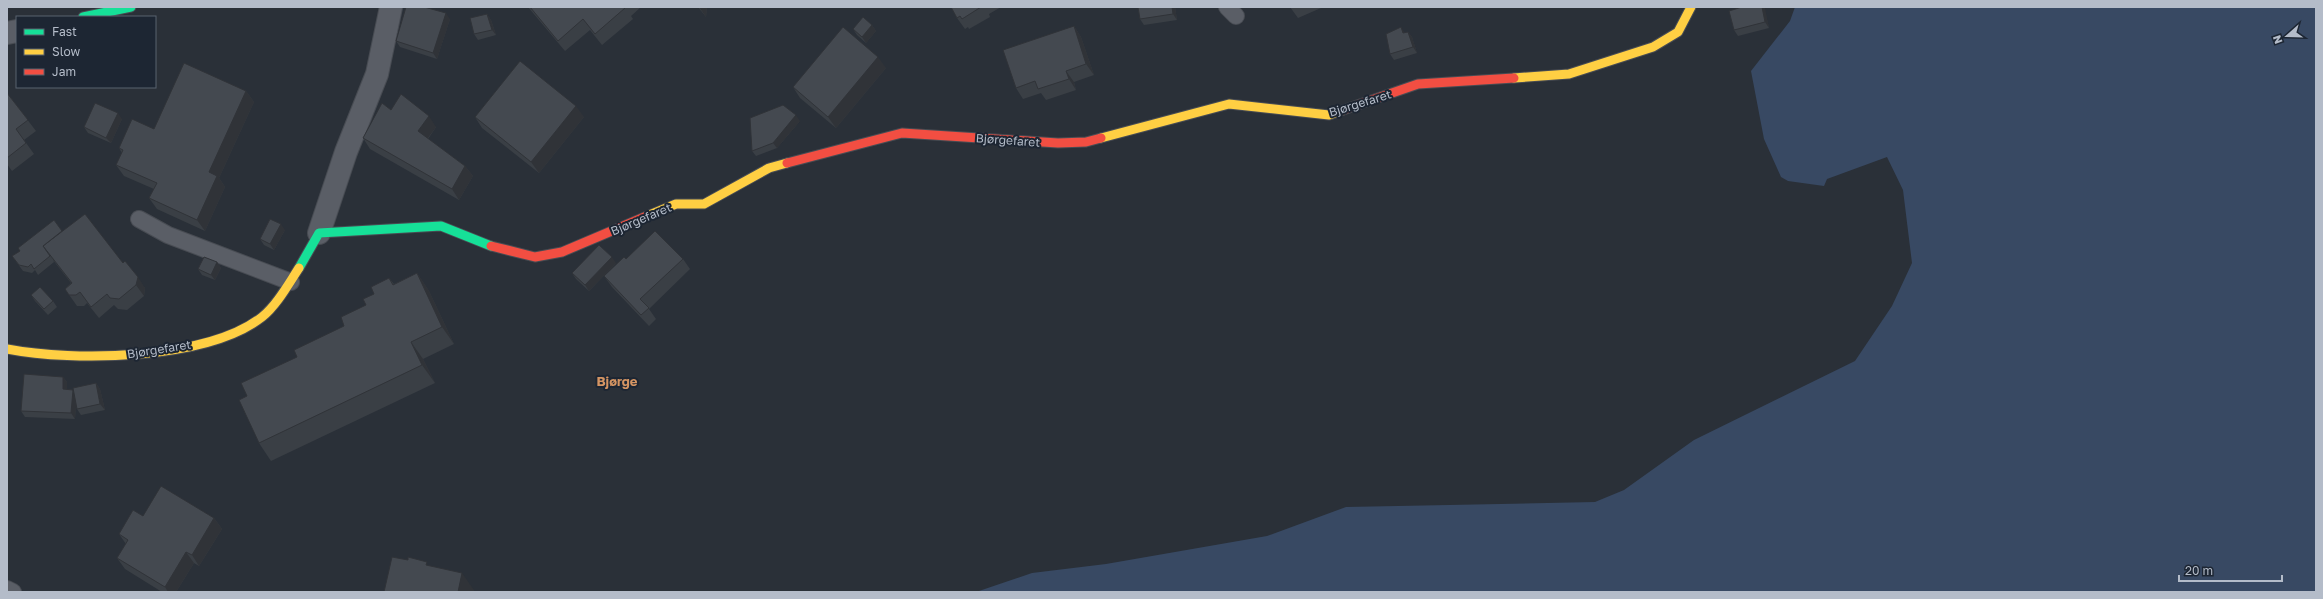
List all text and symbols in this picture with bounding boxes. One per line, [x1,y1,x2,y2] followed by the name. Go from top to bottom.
[16,16,156,88] legend
[2267,16,2307,56] north arrow
[52,24,77,39] text: Fast
[2270,33,2285,46] text: N
[52,44,80,59] text: Slow
[52,64,76,79] text: Jam
[1327,86,1393,120] street label: Bjørgefaret
[975,130,1041,150] street label: Bjørgefaret
[608,199,674,239] street label: Bjørgefaret
[126,337,192,361] street label: Bjørgefaret
[596,373,638,389] district label: Bjørge
[2179,557,2282,583] scale bar
[2185,563,2213,578] text: 20 m

